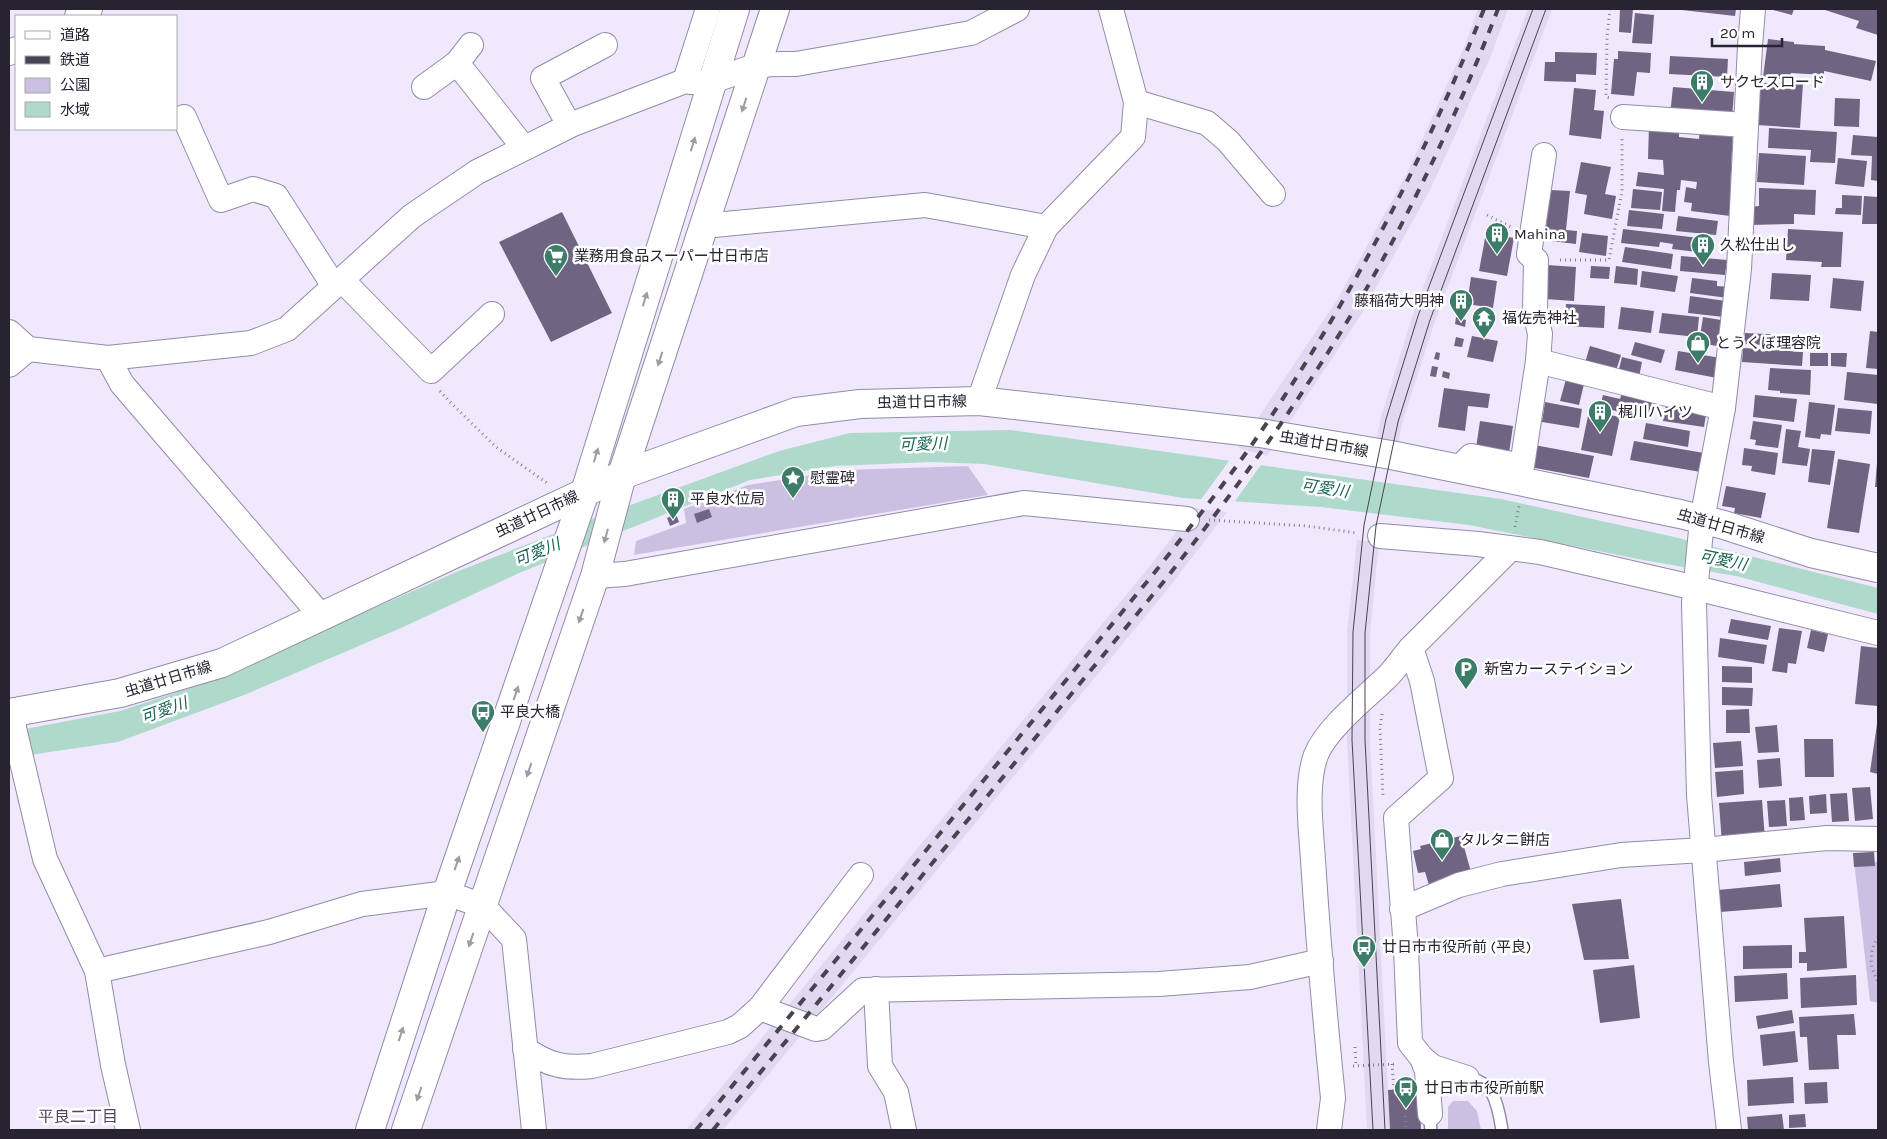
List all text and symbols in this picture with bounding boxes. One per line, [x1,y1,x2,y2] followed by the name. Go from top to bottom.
[15,15,178,130] legend
[1712,15,1782,47] scale bar
[1720,24,1755,42] text: 20 m
[60,26,90,44] text: 道路
[60,51,90,69] text: 鉄道
[1689,69,1715,103] building icon: サクセスロード
[1720,73,1825,91] place label: サクセスロード
[60,76,90,94] text: 公園
[739,98,747,113] one-way arrow
[60,101,90,119] text: 水域
[690,137,698,152] one-way arrow
[1484,221,1510,255] building icon: Mahina
[1514,225,1566,243] place label: Mahina
[1690,232,1716,266] building icon: 久松仕出し
[1720,236,1795,254] place label: 久松仕出し
[543,243,569,277] supermarket icon: 業務用食品スーパー廿日市店
[574,247,769,265] place label: 業務用食品スーパー廿日市店
[1448,288,1474,322] building icon: 藤稲荷大明神
[641,292,649,307] one-way arrow
[1354,292,1444,310] place label: 藤稲荷大明神
[1471,305,1497,339] temple icon: 福佐売神社
[1502,309,1577,327] place label: 福佐売神社
[1685,330,1711,364] shop icon: とうくぼ理容院
[1716,334,1821,352] place label: とうくぼ理容院
[656,352,664,367] one-way arrow
[877,392,967,412] street label: 虫道廿日市線
[1587,399,1613,433] building icon: 梶川ハイツ
[1618,403,1693,421] place label: 梶川ハイツ
[1278,427,1370,461] street label: 虫道廿日市線
[899,434,949,454] water label: 可愛川
[593,447,601,462] one-way arrow
[780,465,806,499] place icon: 慰霊碑
[810,469,855,487] place label: 慰霊碑
[1300,475,1352,501] water label: 可愛川
[660,486,686,520] building icon: 平良水位局
[492,487,582,541] street label: 虫道廿日市線
[690,490,765,508] place label: 平良水位局
[1675,505,1767,547] street label: 虫道廿日市線
[601,529,609,544] one-way arrow
[511,533,565,570] water label: 可愛川
[1698,546,1750,575] water label: 可愛川
[577,609,585,624] one-way arrow
[1453,656,1479,690] parking icon: 新宮カーステイション
[122,657,214,701] street label: 虫道廿日市線
[1484,660,1633,678] place label: 新宮カーステイション
[512,685,520,700] one-way arrow
[138,693,192,727] water label: 可愛川
[470,699,496,733] bus stop icon: 平良大橋
[500,703,560,721] place label: 平良大橋
[525,763,533,778] one-way arrow
[1429,827,1455,861] shop icon: タルタニ餅店
[1460,831,1550,849] place label: タルタニ餅店
[453,855,461,870] one-way arrow
[467,933,474,948] one-way arrow
[1351,934,1377,968] bus stop icon: 廿日市市役所前 (平良)
[1382,938,1531,956] place label: 廿日市市役所前 (平良)
[397,1026,405,1041] one-way arrow
[1393,1075,1419,1109] bus stop icon: 廿日市市役所前駅
[1424,1079,1544,1097] place label: 廿日市市役所前駅
[415,1087,423,1102] one-way arrow
[38,1107,118,1126] district label: 平良二丁目

